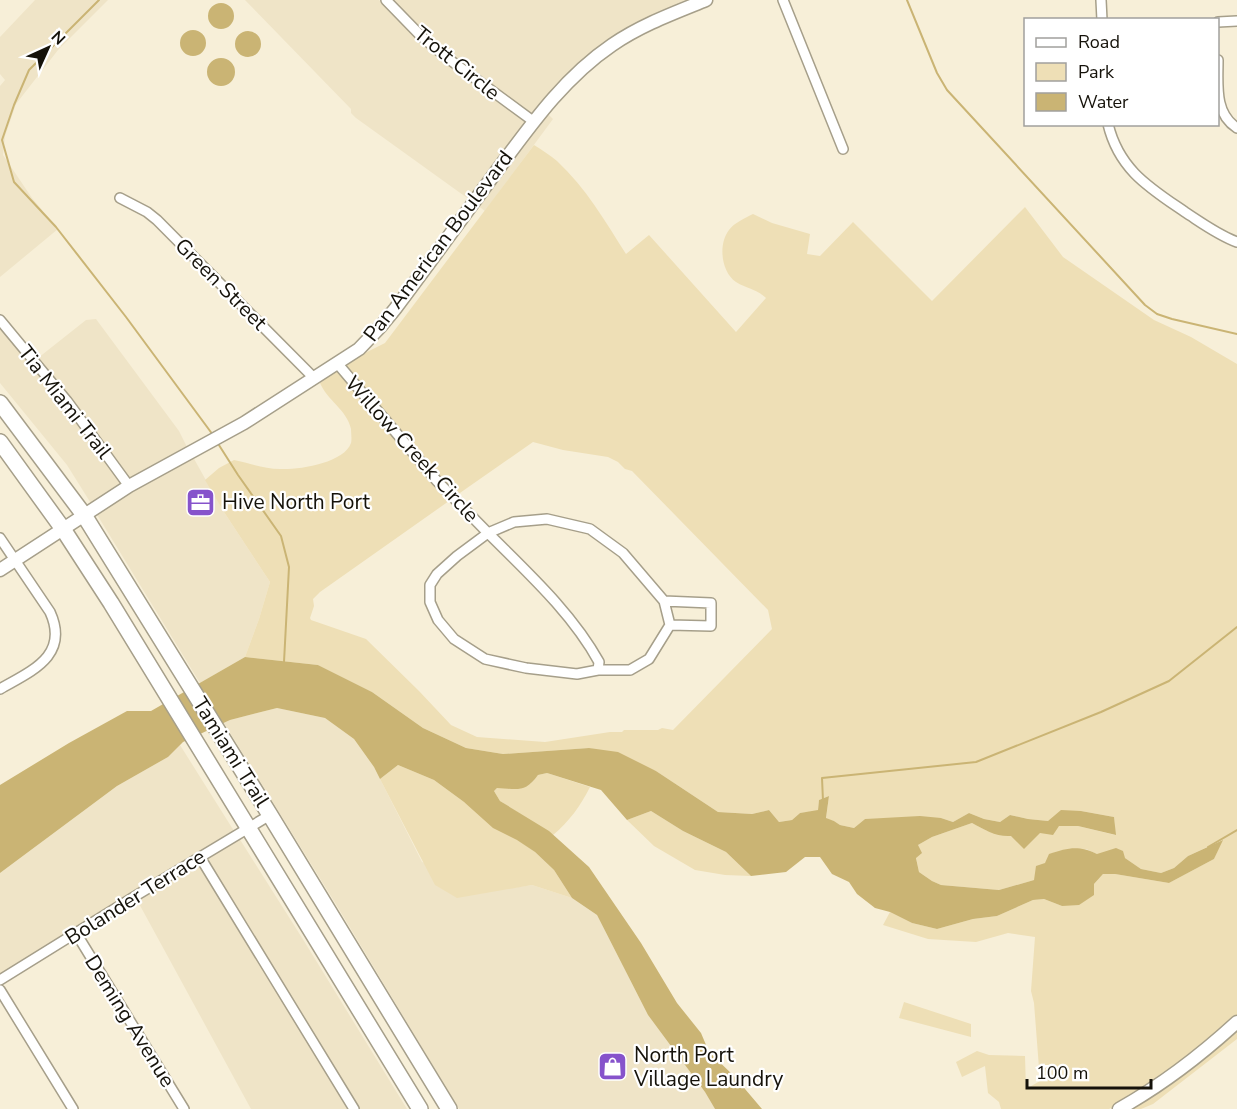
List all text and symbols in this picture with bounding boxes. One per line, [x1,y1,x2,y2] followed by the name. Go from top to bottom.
[18,18,78,78] north arrow
[1024,18,1219,126] legend
[408,20,506,106] street label: Trott Circle
[46,26,70,50] text: N
[1078,30,1120,54] text: Road
[1078,60,1115,84] text: Park
[1078,90,1129,114] text: Water
[357,145,519,347] street label: Pan American Boulevard
[169,232,274,337] street label: Green Street
[12,339,119,465] street label: Tia Miami Trail
[339,370,485,528] street label: Willow Creek Circle
[185,486,217,518] office icon: Hive North Port
[222,488,371,516] place label: Hive North Port
[186,692,276,813] street label: Tamiami Trail
[60,843,210,951] street label: Bolander Terrace
[78,950,182,1092] street label: Deming Avenue
[633,1041,783,1093] place label: North Port Village Laundry
[597,1051,629,1083] shop icon: North Port Village Laundry
[1027,1052,1152,1090] scale bar
[1036,1061,1088,1085] text: 100 m

